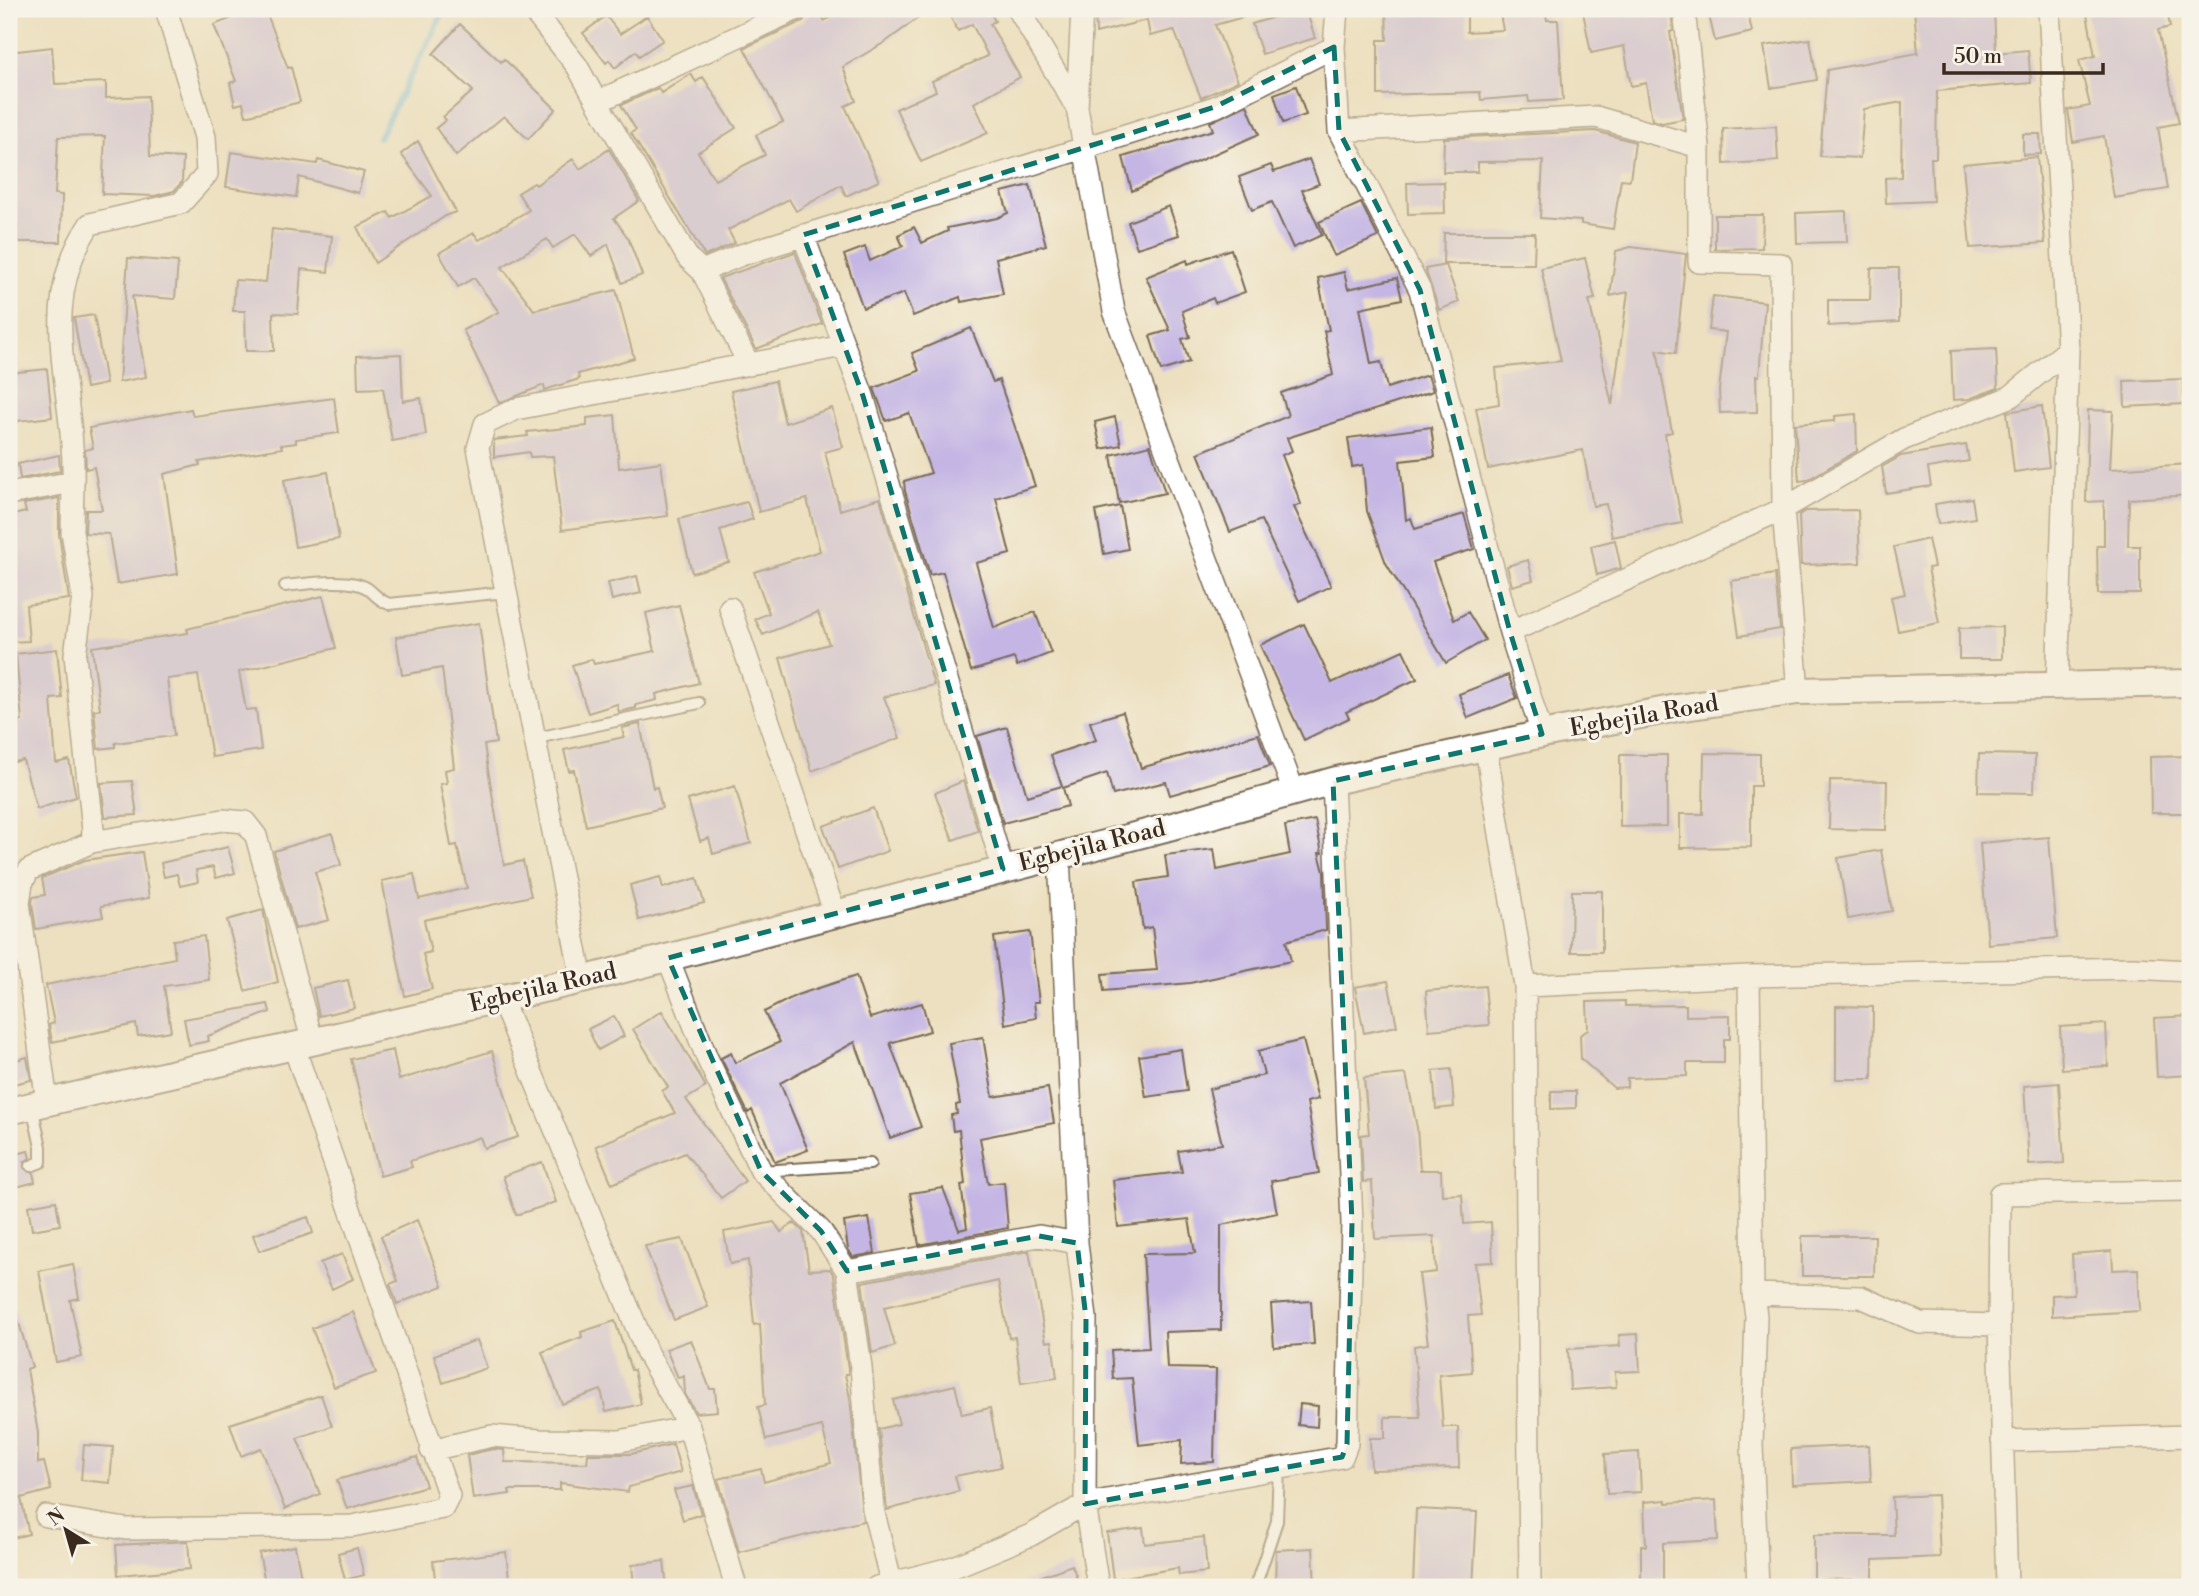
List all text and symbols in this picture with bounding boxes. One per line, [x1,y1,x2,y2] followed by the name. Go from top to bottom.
[1944,32,2103,76] scale bar
[1954,44,2002,70] text: 50 m
[1567,688,1721,744] street label: Egbejila Road
[1015,813,1169,879] street label: Egbejila Road
[466,956,620,1020] street label: Egbejila Road
[32,1494,102,1564] north arrow
[43,1503,70,1531] text: N

